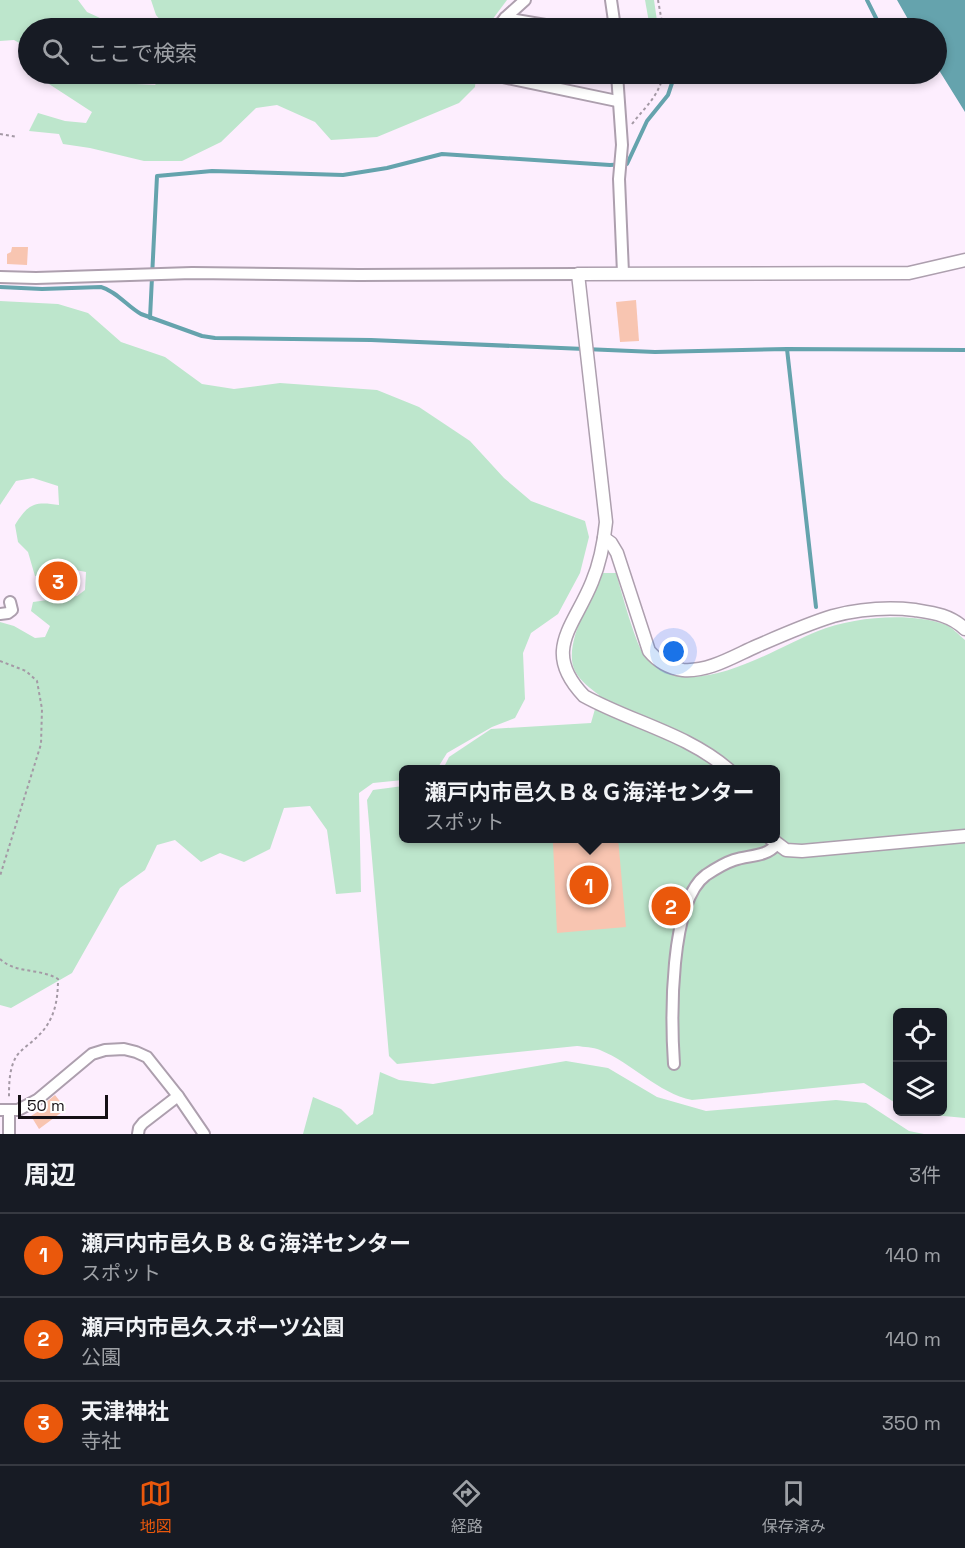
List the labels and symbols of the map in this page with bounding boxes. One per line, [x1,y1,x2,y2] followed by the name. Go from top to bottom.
[38,558,78,604] pin: 3
[659,637,688,666] your location
[570,862,608,908] pin: 1
[652,884,690,928] pin: 2
[18,1092,108,1120] scale bar

